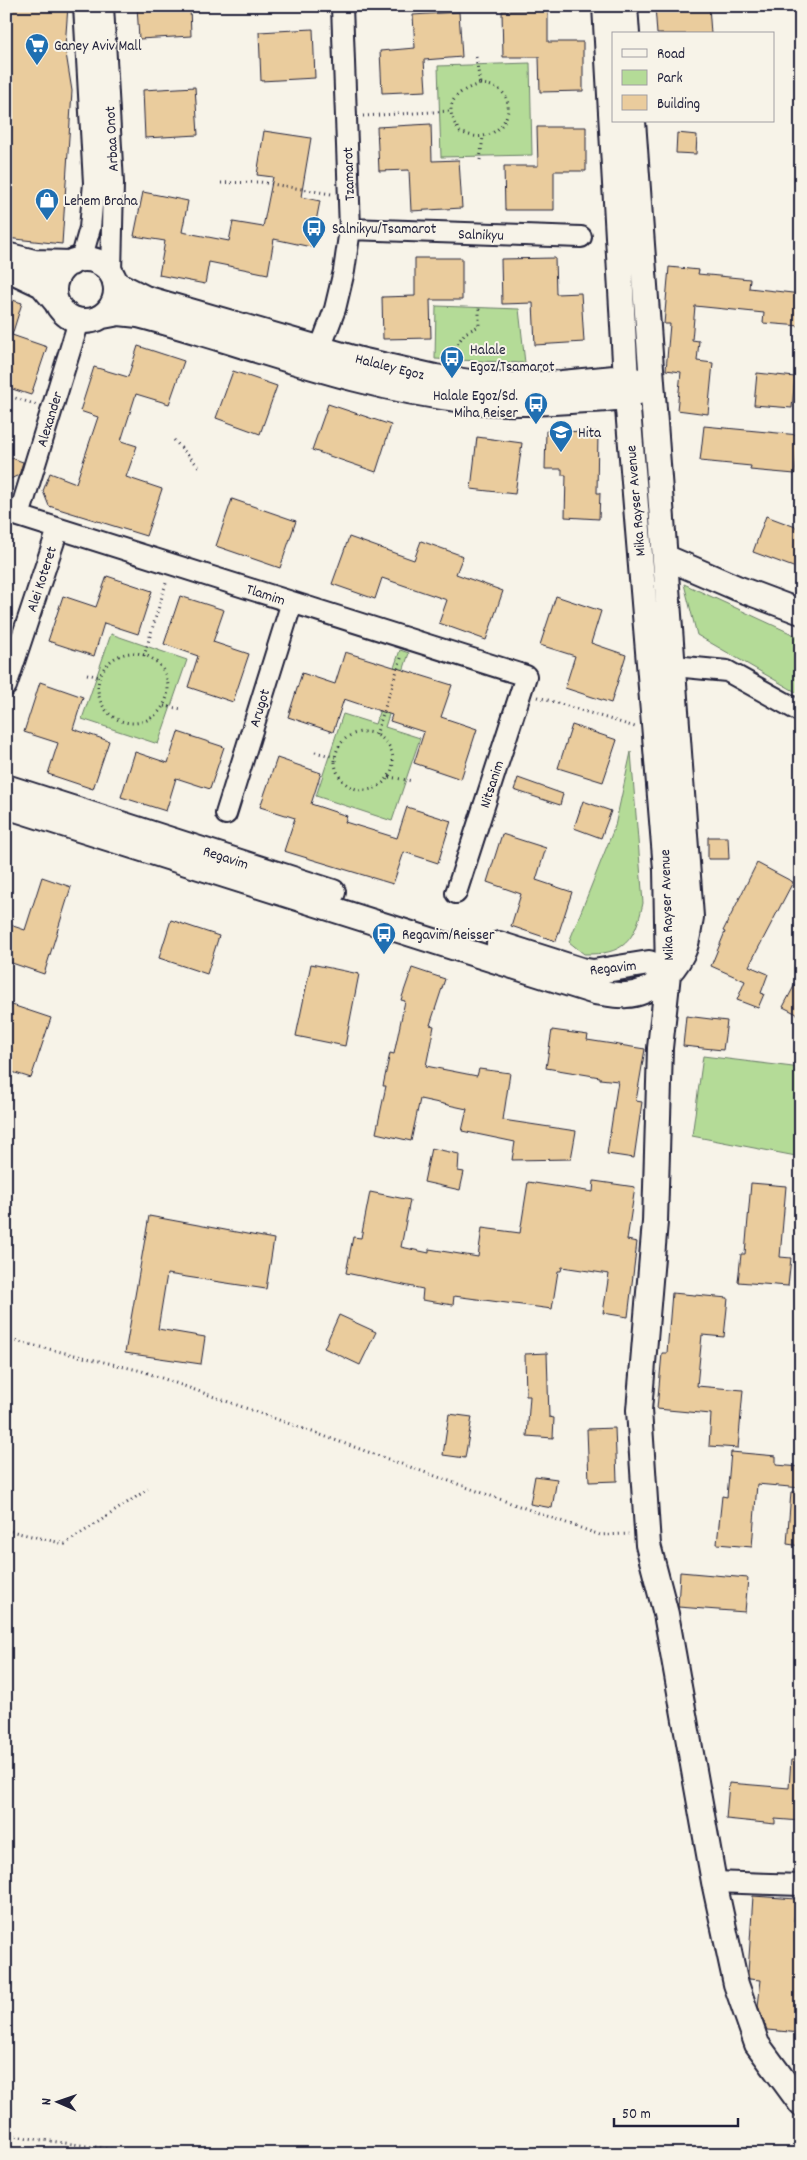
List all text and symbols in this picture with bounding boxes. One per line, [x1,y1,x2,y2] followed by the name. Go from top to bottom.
[24,32,50,66] supermarket icon: Ganey Aviv Mall
[612,32,774,122] legend
[54,36,142,58] place label: Ganey Aviv Mall
[657,44,685,66] text: Road
[657,68,683,90] text: Park
[657,94,700,116] text: Building
[100,105,126,172] street label: Arbaa Onot
[338,146,362,201] street label: Tzamarot
[34,187,60,221] shop icon: Lehem Braha
[64,191,139,213] place label: Lehem Braha
[301,215,327,249] bus stop icon: Salnikyu/Tsamarot
[332,219,437,241] place label: Salnikyu/Tsamarot
[458,224,504,248] street label: Salnikyu
[470,340,555,379] place label: Halale Egoz/Tsamarot
[439,345,465,379] bus stop icon: Halale Egoz/Tsamarot
[353,349,427,387] street label: Halaley Egoz
[433,386,518,425] place label: Halale Egoz/Sd. Miha Reiser
[32,389,70,450] street label: Alexander
[523,391,549,425] bus stop icon: Halale Egoz/Sd. Miha Reiser
[548,419,574,453] school or university icon: Hita
[578,423,602,445] place label: Hita
[621,444,653,557] street label: Mika Rayser Avenue
[22,543,64,615] street label: Alei Koteret
[243,579,288,613] street label: Tlamim
[245,686,277,730] street label: Arugot
[475,758,511,811] street label: Nitsanim
[200,841,251,877] street label: Regavim
[655,848,681,961] street label: Mika Rayser Avenue
[371,921,397,955] bus stop icon: Regavim/Reisser
[402,925,495,947] place label: Regavim/Reisser
[589,956,638,982] street label: Regavim
[32,2078,82,2128] north arrow
[614,2095,738,2127] scale bar
[37,2098,57,2105] text: N
[622,2104,651,2126] text: 50 m

